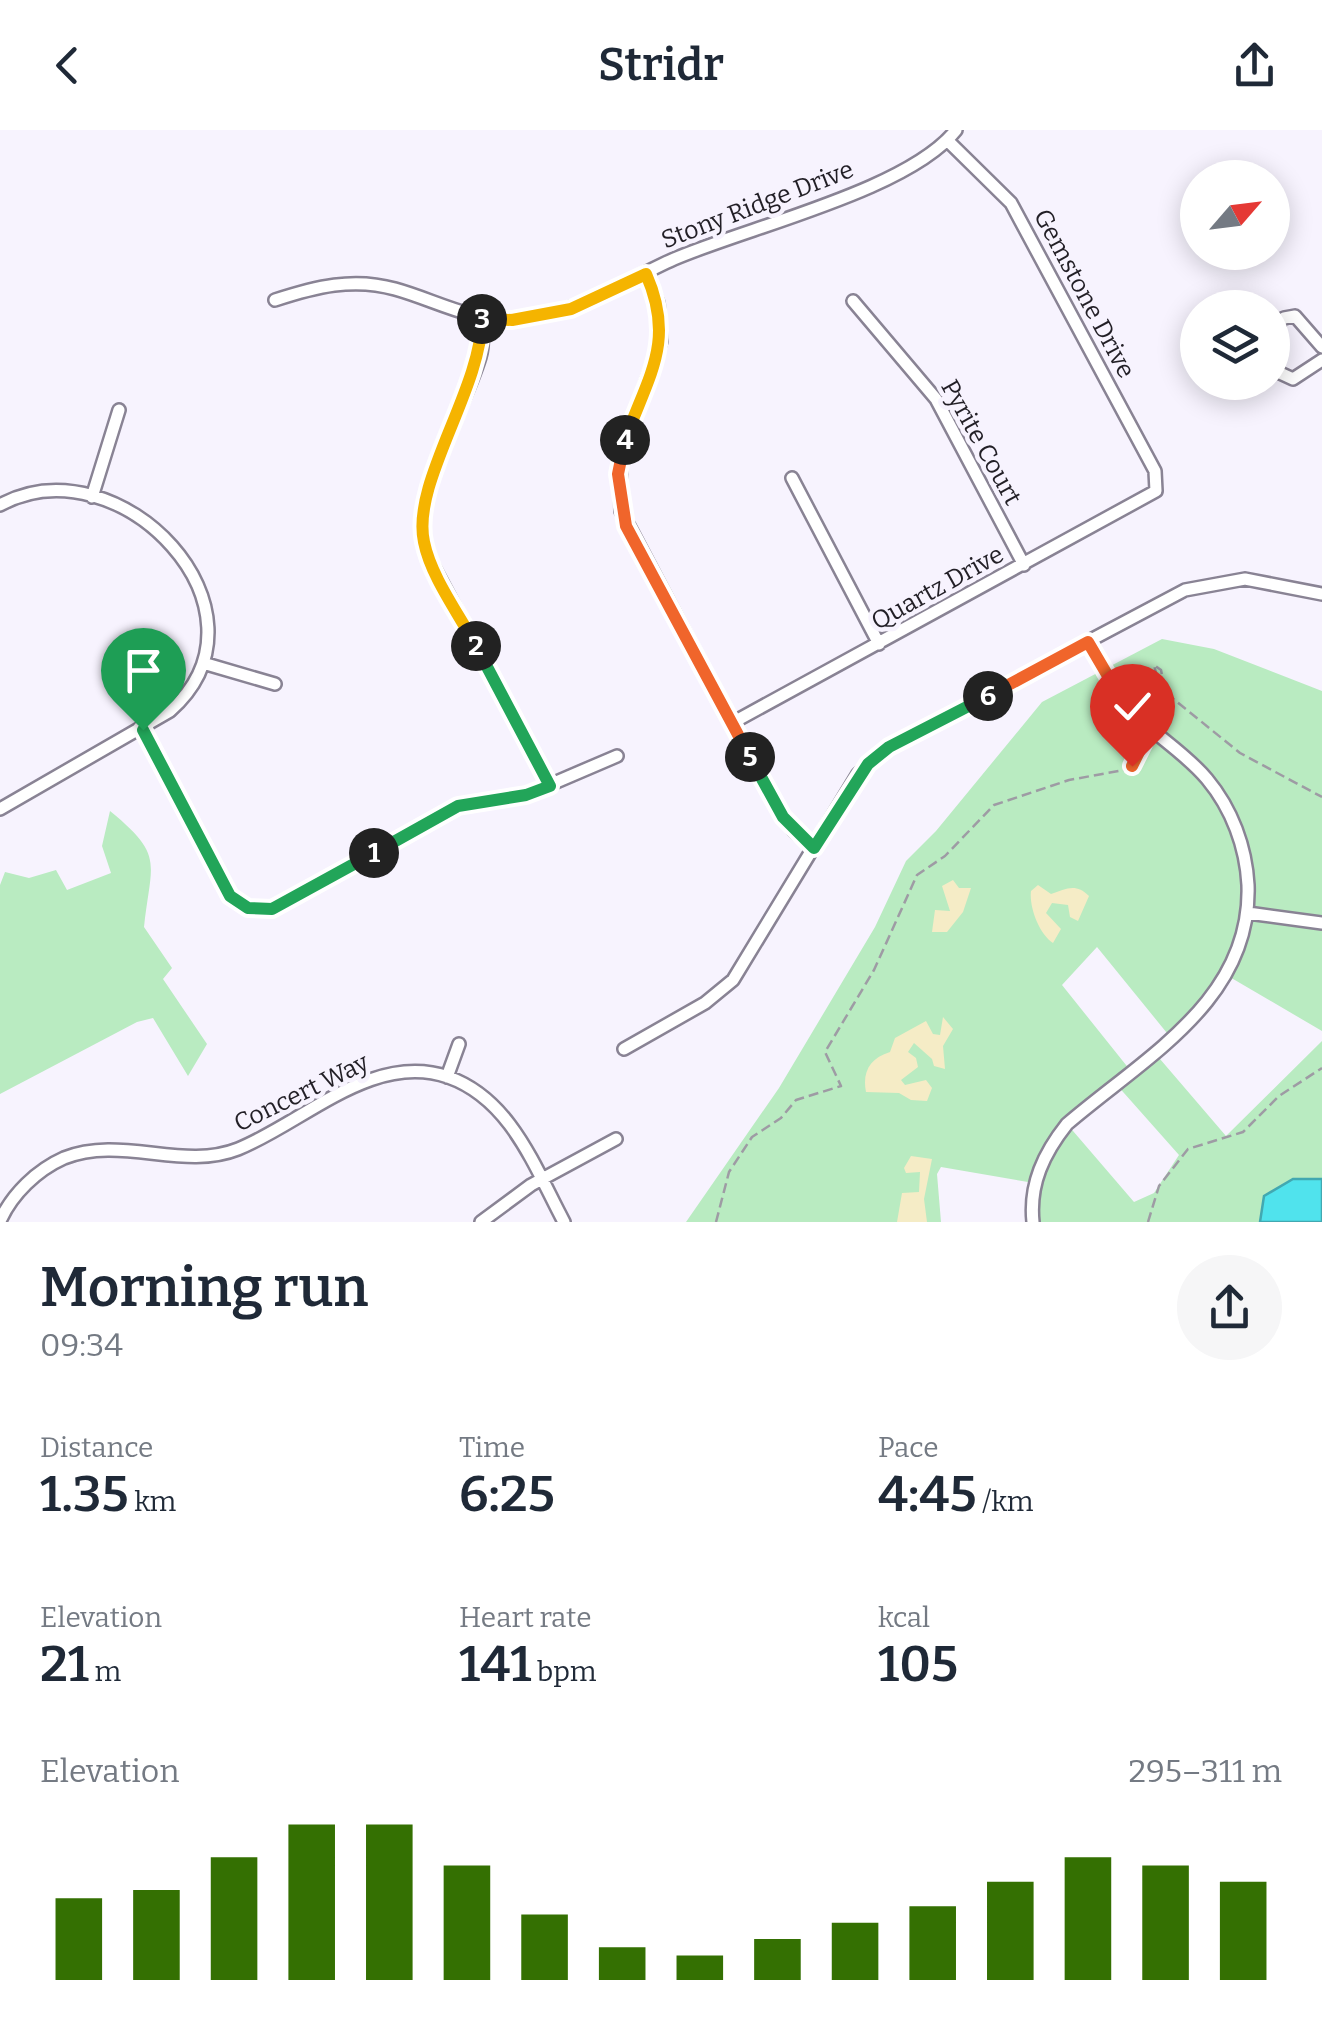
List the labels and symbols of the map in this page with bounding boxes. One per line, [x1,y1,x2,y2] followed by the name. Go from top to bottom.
[657,154,858,255] street label: Stony Ridge Drive
[1180,160,1290,270] north arrow
[1027,204,1141,383] street label: Gemstone Drive
[457,294,507,344] pin: 3
[934,375,1028,510] street label: Pyrite Court
[600,415,650,465] pin: 4
[866,539,1009,637] street label: Quartz Drive
[451,621,501,671] pin: 2
[101,628,186,731] pin
[1090,664,1175,767] pin
[963,671,1013,721] pin: 6
[725,732,775,782] pin: 5
[349,828,399,878] pin: 1
[229,1047,375,1138] street label: Concert Way

